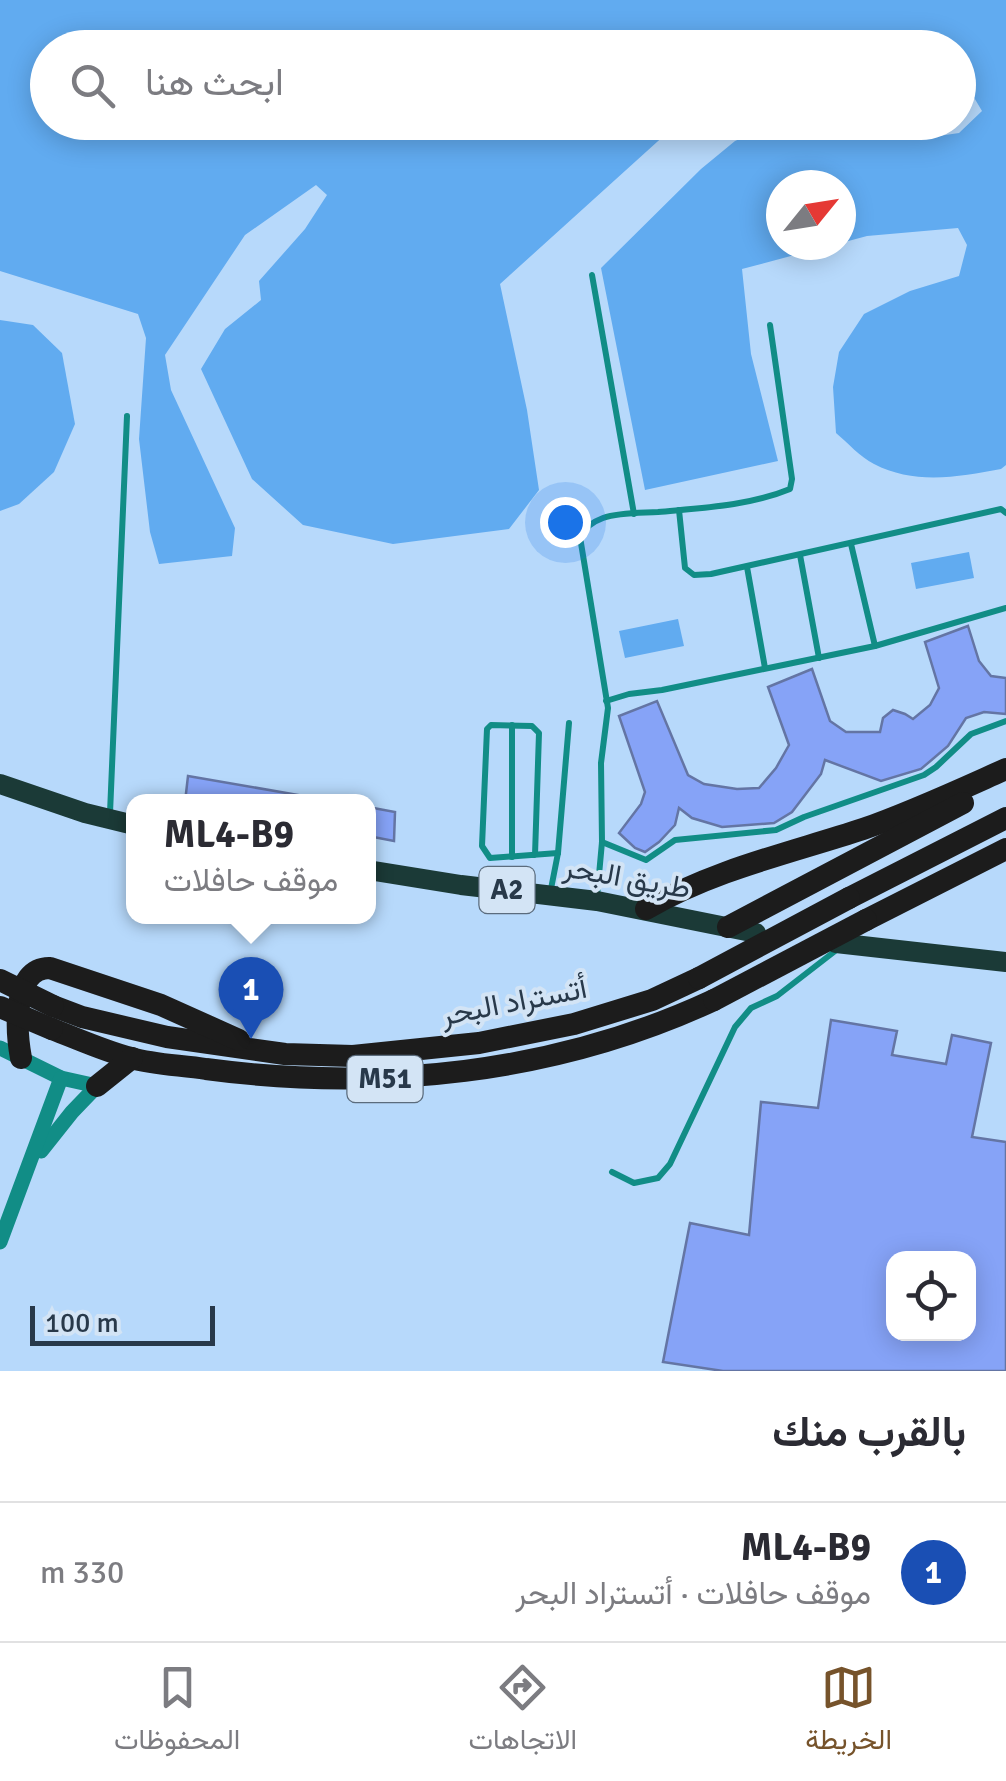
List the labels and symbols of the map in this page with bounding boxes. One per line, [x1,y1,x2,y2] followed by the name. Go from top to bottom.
[766,170,856,260] north arrow
[540,497,591,548] your location
[560,848,693,907] street label: طريق البحر
[480,867,534,913] road number: A2
[218,956,284,1039] pin: 1
[437,970,590,1034] street label: أتستراد البحر
[348,1056,422,1102] road number: M51
[30,1301,215,1346] scale bar

